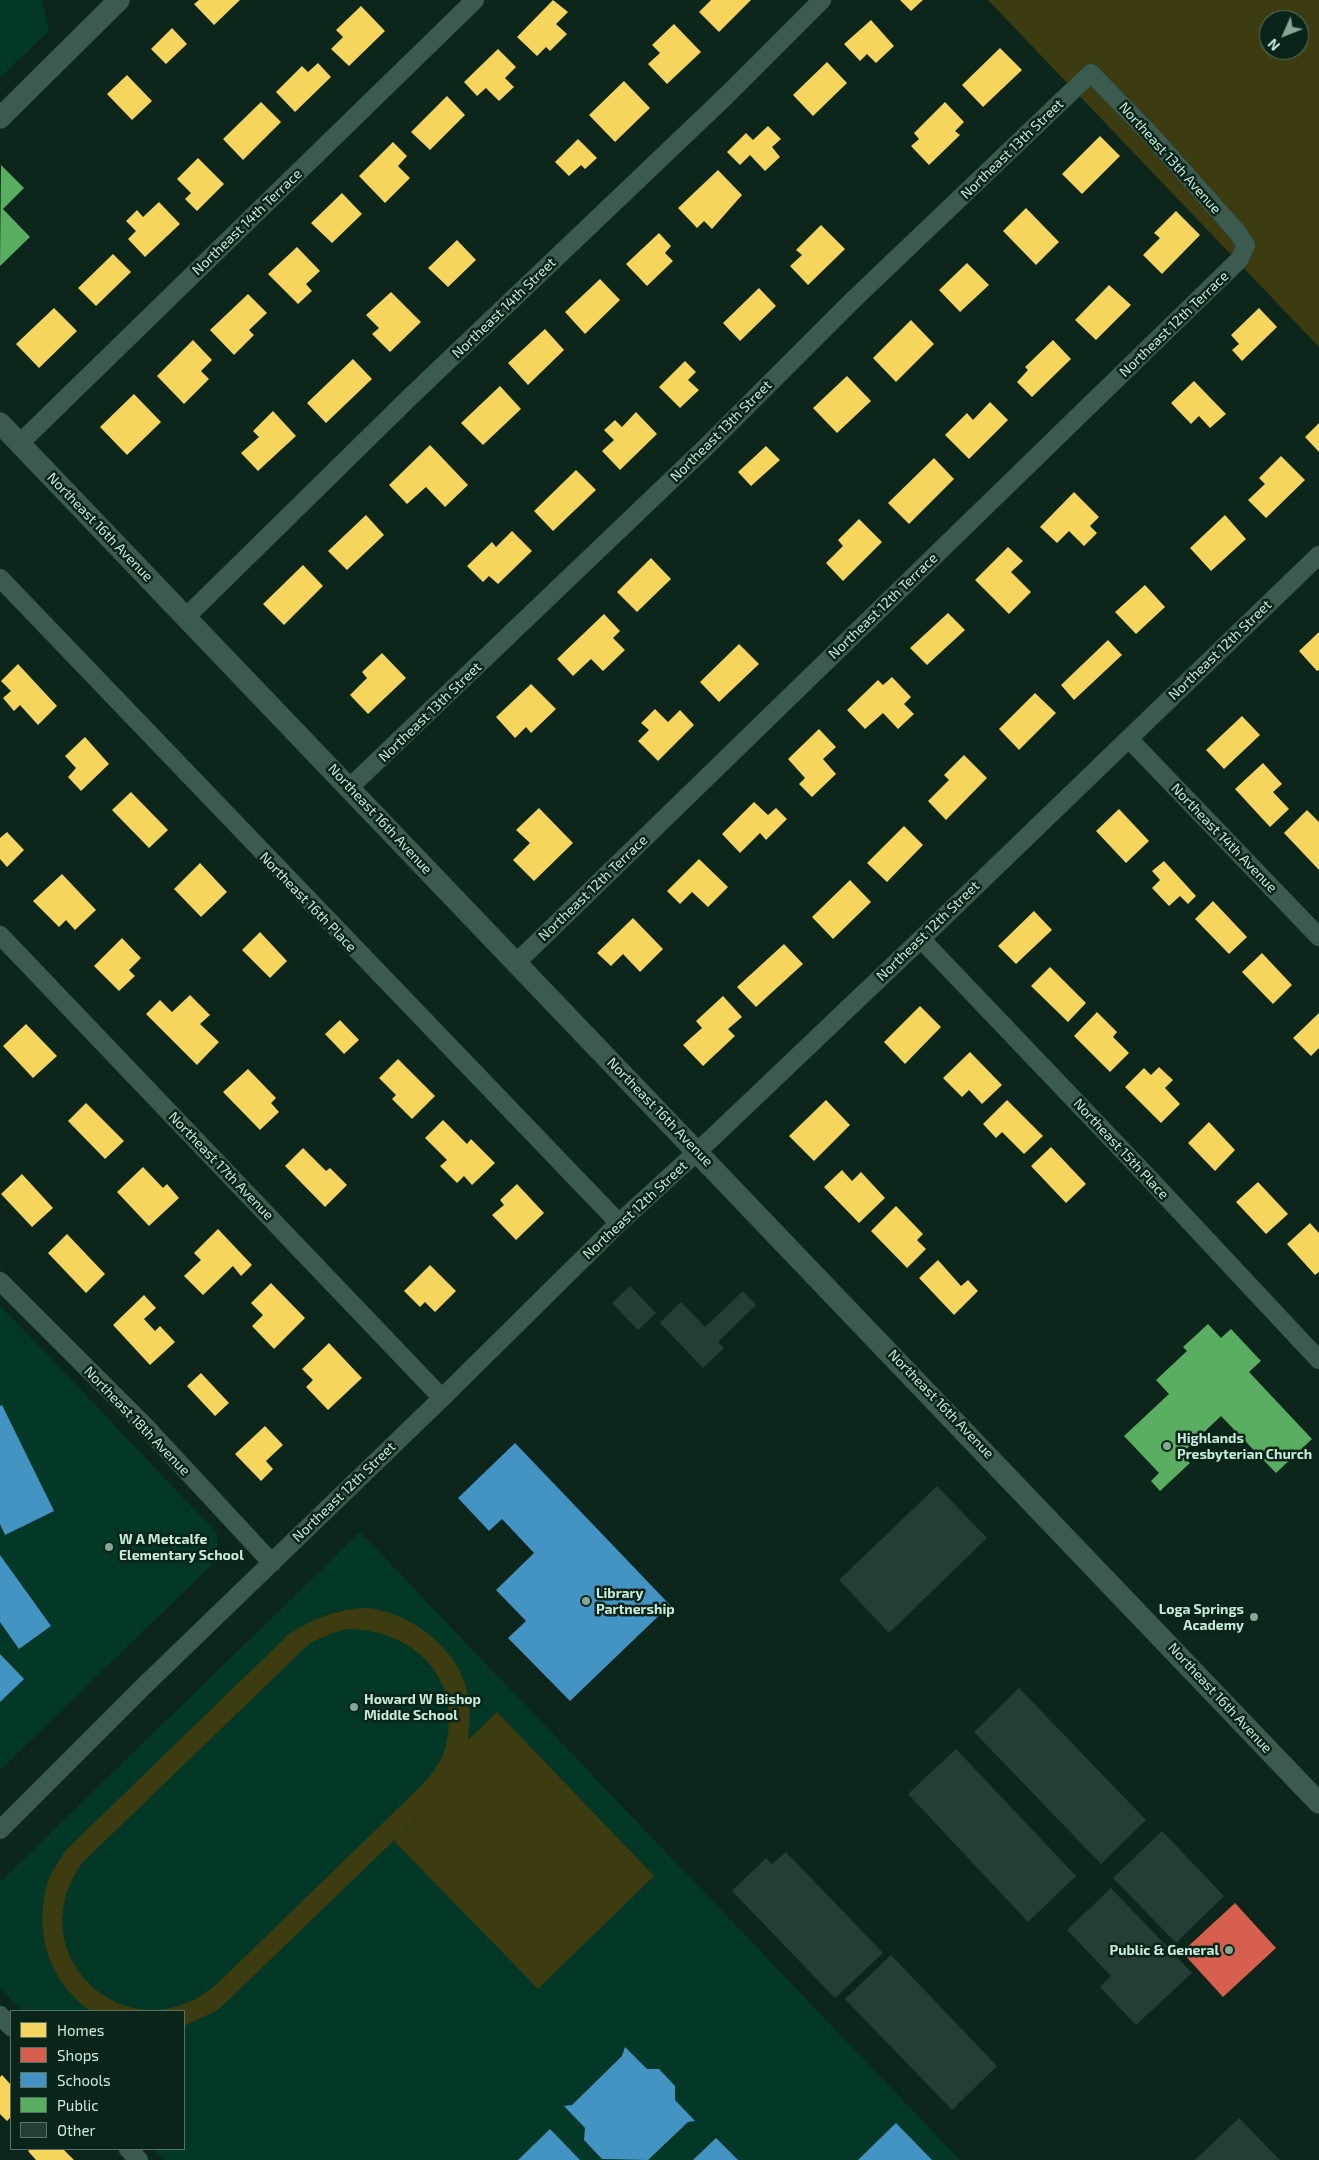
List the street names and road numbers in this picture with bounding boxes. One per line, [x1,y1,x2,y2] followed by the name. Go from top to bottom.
[957,96,1067,202] street label: Northeast 13th Street
[1115,99,1225,217] street label: Northeast 13th Avenue
[189,165,305,279] street label: Northeast 14th Terrace
[449,254,559,362] street label: Northeast 14th Street
[1116,268,1232,380] street label: Northeast 12th Terrace
[667,377,775,485] street label: Northeast 13th Street
[44,469,156,585] street label: Northeast 16th Avenue
[825,550,941,662] street label: Northeast 12th Terrace
[1165,597,1275,703] street label: Northeast 12th Street
[375,659,485,765] street label: Northeast 13th Street
[324,760,436,878] street label: Northeast 16th Avenue
[1167,780,1281,896] street label: Northeast 14th Avenue
[535,832,651,944] street label: Northeast 12th Terrace
[256,849,360,955] street label: Northeast 16th Place
[873,878,983,984] street label: Northeast 12th Street
[604,1054,716,1170] street label: Northeast 16th Avenue
[1070,1095,1172,1203] street label: Northeast 15th Place
[165,1108,277,1224] street label: Northeast 17th Avenue
[579,1157,691,1263] street label: Northeast 12th Street
[885,1346,997,1462] street label: Northeast 16th Avenue
[81,1363,193,1479] street label: Northeast 18th Avenue
[289,1439,399,1545] street label: Northeast 12th Street
[1164,1639,1276,1757] street label: Northeast 16th Avenue

